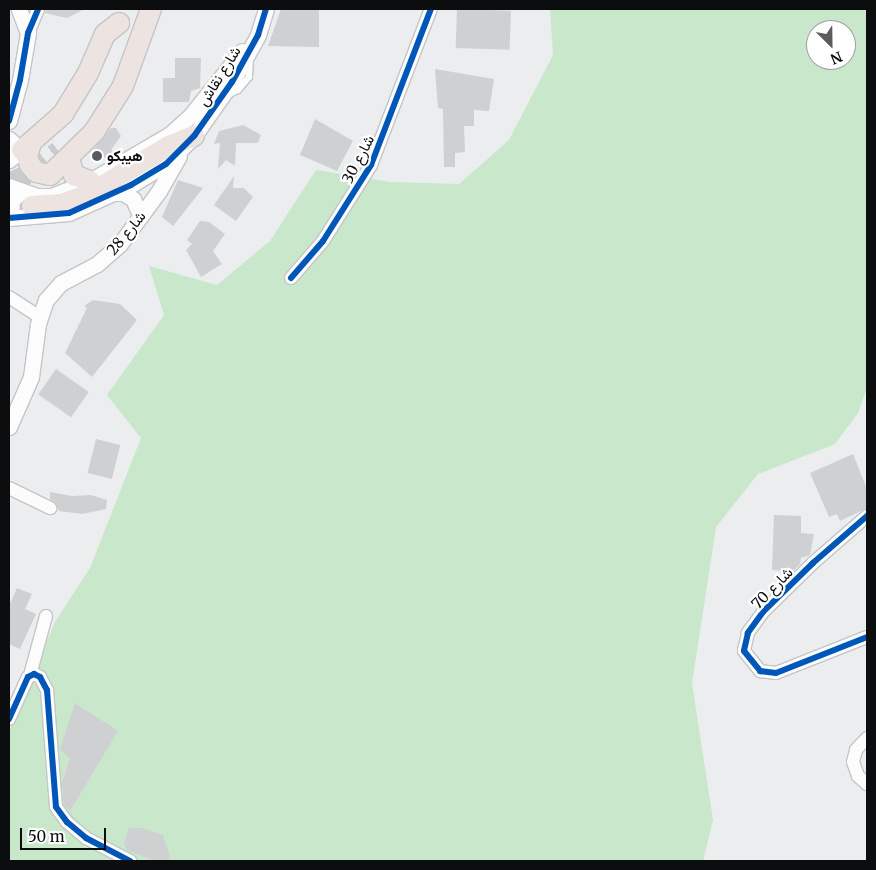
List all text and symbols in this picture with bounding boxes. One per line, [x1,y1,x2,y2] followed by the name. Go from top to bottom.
[806,20,856,70] north arrow
[194,43,244,109] street label: شارع نقاش
[828,47,845,68] text: N
[338,132,378,186] street label: شارع 30
[107,147,143,165] place label: هيبكو
[91,150,103,162] marker: هيبكو
[103,207,149,259] street label: شارع 28
[748,563,796,613] street label: شارع 70
[22,818,109,850] scale bar
[28,827,65,846] text: 50 m

